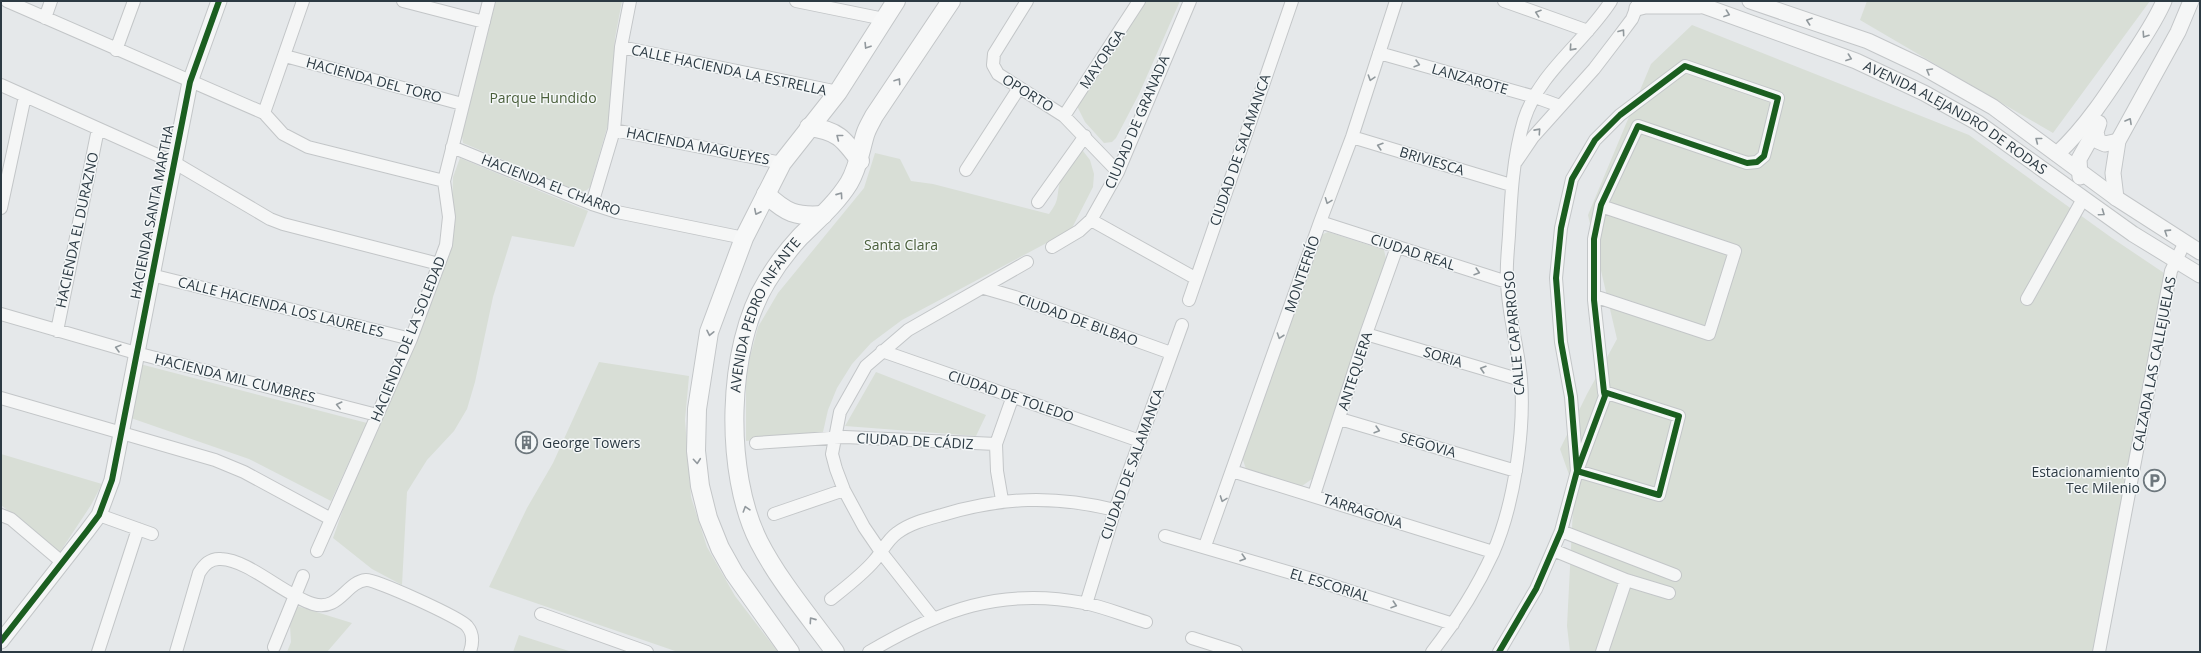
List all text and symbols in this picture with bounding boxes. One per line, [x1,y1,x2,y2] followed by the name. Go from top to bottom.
[1535,9,1542,18] one-way arrow
[1723,9,1730,17] one-way arrow
[1805,17,1812,26] one-way arrow
[1075,25,1129,92] street label: MAYORGA
[1617,29,1625,36] one-way arrow
[2142,31,2150,38] one-way arrow
[630,39,829,100] street label: CALLE HACIENDA LA ESTRELLA
[865,42,872,49] one-way arrow
[1570,44,1577,51] one-way arrow
[304,52,444,107] street label: HACIENDA DEL TORO
[1100,52,1173,192] street label: CIUDAD DE GRANADA
[1845,53,1852,62] one-way arrow
[1861,56,2051,179] street label: AVENIDA ALEJANDRO DE RODAS
[1413,59,1420,68] one-way arrow
[1430,59,1511,98] street label: LANZAROTE
[1926,68,1933,75] one-way arrow
[999,69,1058,116] street label: OPORTO
[1205,71,1275,228] street label: CIUDAD DE SALAMANCA
[1367,74,1376,81] one-way arrow
[893,78,901,85] one-way arrow
[489,88,597,107] park label: Parque Hundido
[2124,118,2131,125] one-way arrow
[625,122,771,169] street label: HACIENDA MAGUEYES
[125,123,178,301] street label: HACIENDA SANTA MARTHA
[1533,128,1541,136] one-way arrow
[836,134,843,141] one-way arrow
[2036,138,2043,145] one-way arrow
[1377,142,1384,151] one-way arrow
[1397,142,1467,179] street label: BRIVIESCA
[479,149,624,220] street label: HACIENDA EL CHARRO
[51,150,102,310] street label: HACIENDA EL DURAZNO
[835,193,842,200] one-way arrow
[1324,197,1332,204] one-way arrow
[754,207,762,215] one-way arrow
[2098,208,2105,216] one-way arrow
[1368,229,1458,274] street label: CIUDAD REAL
[2164,229,2171,237] one-way arrow
[725,233,804,393] street label: AVENIDA PEDRO INFANTE
[1279,233,1324,315] street label: MONTEFRÍO
[864,235,938,254] park label: Santa Clara
[366,253,450,424] street label: HACIENDA DE LA SOLEDAD
[1473,268,1480,276] one-way arrow
[1499,270,1528,396] street label: CALLE CAPARROSO
[176,272,386,341] street label: CALLE HACIENDA LOS LAURELES
[2127,275,2180,453] street label: CALZADA LAS CALLEJUELAS
[1016,289,1141,350] street label: CIUDAD DE BILBAO
[706,329,714,336] one-way arrow
[1333,329,1376,412] street label: ANTEQUERA
[1276,333,1284,340] one-way arrow
[1421,342,1465,371] street label: SORIA
[115,344,122,353] one-way arrow
[153,348,318,407] street label: HACIENDA MIL CUMBRES
[946,365,1077,426] street label: CIUDAD DE TOLEDO
[1480,365,1487,374] one-way arrow
[1095,385,1168,542] street label: CIUDAD DE SALAMANCA
[336,401,343,410] one-way arrow
[1373,425,1380,434] one-way arrow
[1398,427,1459,462] street label: SEGOVIA
[856,428,974,453] street label: CIUDAD DE CÁDIZ
[513,430,539,456] building icon: George Towers
[542,433,641,452] place label: George Towers
[693,458,702,464] one-way arrow
[2031,462,2140,497] place label: Estacionamiento Tec Milenio
[2142,467,2168,493] parking icon: Estacionamiento Tec Milenio
[1321,489,1406,532] street label: TARRAGONA
[1219,495,1227,502] one-way arrow
[742,506,751,513] one-way arrow
[1239,553,1246,562] one-way arrow
[1288,563,1372,606] street label: EL ESCORIAL
[1390,600,1397,609] one-way arrow
[810,618,817,625] one-way arrow

